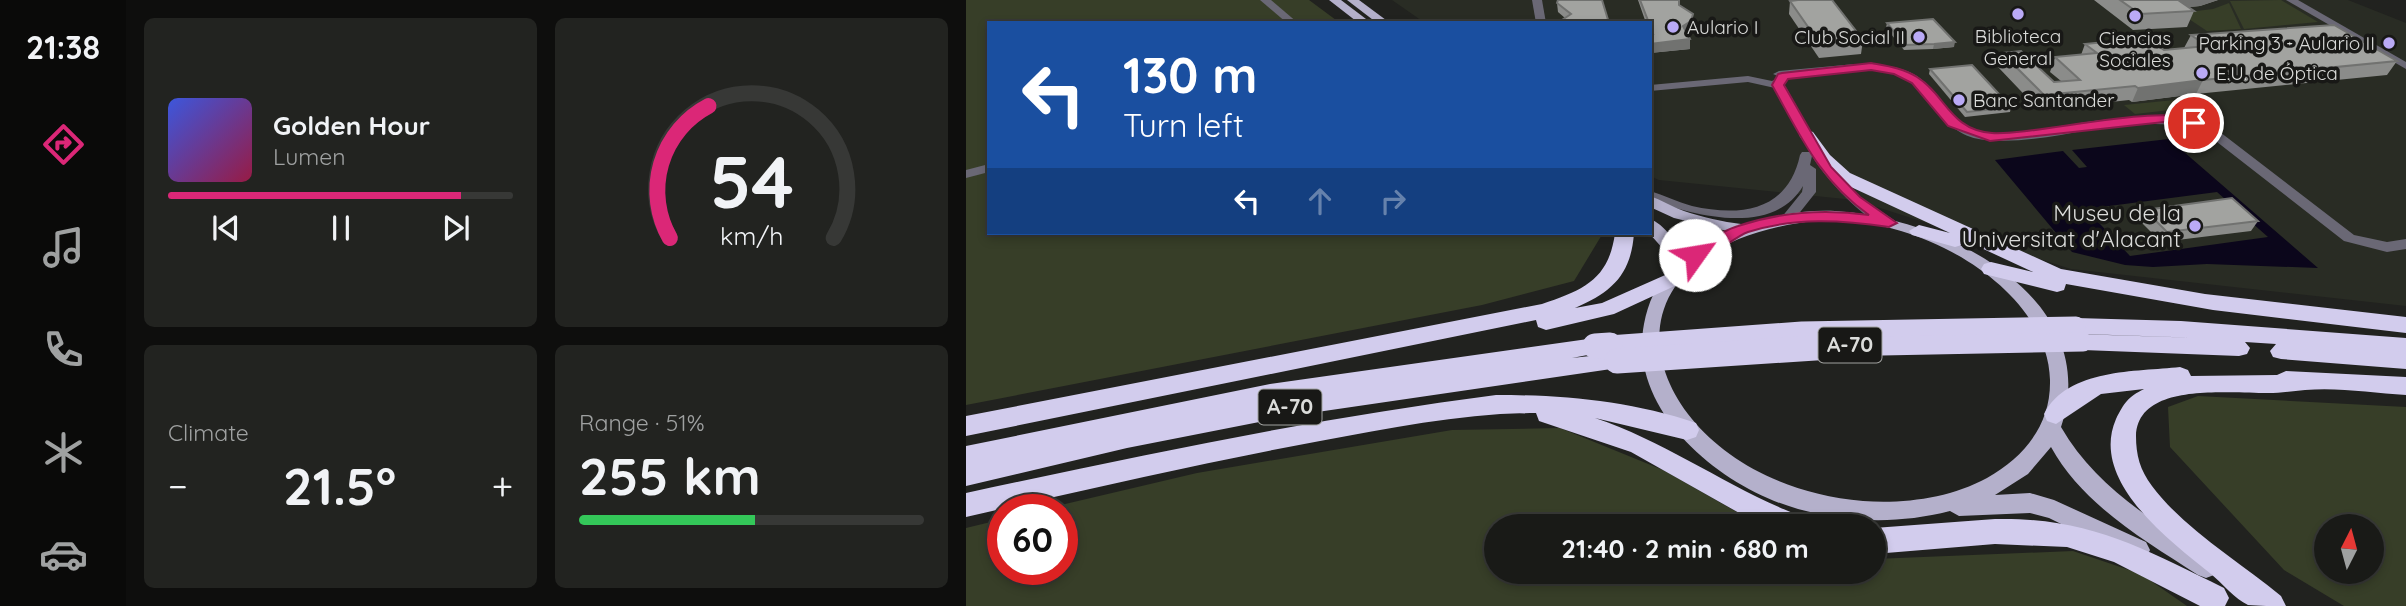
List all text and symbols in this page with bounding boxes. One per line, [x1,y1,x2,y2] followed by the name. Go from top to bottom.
[2010,6,2026,22] marker: Biblioteca General
[2127,8,2143,24] marker: Ciencias Sociales
[1687,15,1759,39] place label: Aulario I
[1665,19,1681,35] marker: Aulario I
[1975,24,2061,70] place label: Biblioteca General
[1794,25,1905,49] place label: Club Social II
[2099,26,2171,72] place label: Ciencias Sociales
[26,27,100,67] text: 21:38
[1911,29,1927,45] marker: Club Social II
[2199,31,2375,55] place label: Parking 3 - Aulario II
[2381,35,2397,51] marker: Parking 3 - Aulario II
[1123,44,1257,105] text: 130 m
[1008,49,1099,140] icon: left
[2216,61,2338,85] place label: E.U. de Óptica
[2194,65,2210,81] marker: E.U. de Óptica
[1973,88,2115,112] place label: Banc Santander
[1951,92,1967,108] marker: Banc Santander
[2164,93,2224,153] pin
[2175,104,2213,142] icon: arrive
[1123,105,1244,145] text: Turn left
[273,109,430,142] text: Golden Hour
[39,120,88,169] icon: directions
[709,136,794,227] text: 54
[273,142,346,171] text: Lumen
[1228,182,1266,220] icon: left
[1301,182,1339,220] icon: ahead
[1374,182,1412,220] icon: right
[1962,198,2181,253] place label: Museu de la Universitat d'Alacant
[207,209,245,247] icon: previous
[322,209,360,247] icon: pause
[437,209,475,247] icon: next
[1658,218,1732,292] position arrow
[2187,218,2203,234] marker: Museu de la Universitat d'Alacant
[720,220,783,251] text: km/h
[39,223,88,272] icon: music
[39,325,88,374] icon: phone
[1818,328,1882,362] road number: A-70
[1258,390,1322,424] road number: A-70
[579,408,705,437] text: Range · 51%
[168,418,249,447] text: Climate
[39,428,88,477] icon: climate
[579,443,761,508] text: 255 km
[283,453,396,518] text: 21.5°
[168,462,188,510] text: −
[492,462,513,510] text: +
[987,494,1078,585] speed limit sign: 60
[2314,514,2384,584] north arrow
[2314,514,2384,584] map controls
[39,530,88,579] icon: car
[1561,532,1809,565] text: 21:40 · 2 min · 680 m

